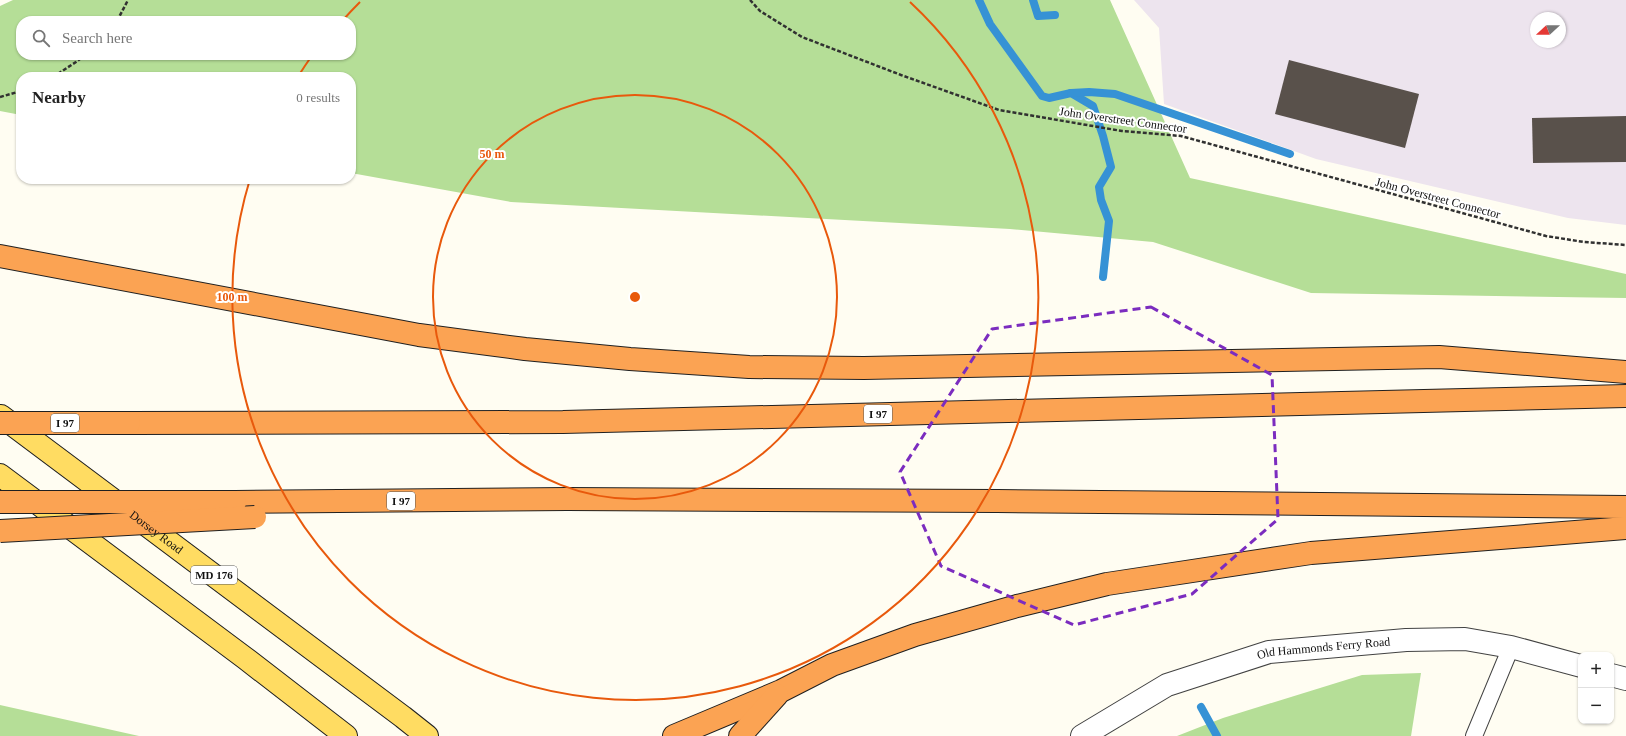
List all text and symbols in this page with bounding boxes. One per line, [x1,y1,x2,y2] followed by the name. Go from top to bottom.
[1530,12,1566,48] north arrow
[16,16,356,60] search box
[30,27,52,49] icon: search
[62,30,132,46] text: Search here
[32,88,86,107] text: Nearby
[296,90,340,105] text: 0 results
[1058,104,1188,136] street label: John Overstreet Connector
[480,147,505,161] text: 50 m
[1374,175,1502,221] street label: John Overstreet Connector
[217,290,248,304] text: 100 m
[628,290,642,304] centre of rings
[864,405,892,423] road number: I 97
[51,414,79,432] road number: I 97
[387,492,415,510] road number: I 97
[127,508,186,557] street label: Dorsey Road
[191,566,237,584] road number: MD 176
[1255,634,1391,662] street label: Old Hammonds Ferry Road
[1578,652,1614,724] map controls
[1578,652,1614,688] button: +
[1578,688,1614,724] button: −

